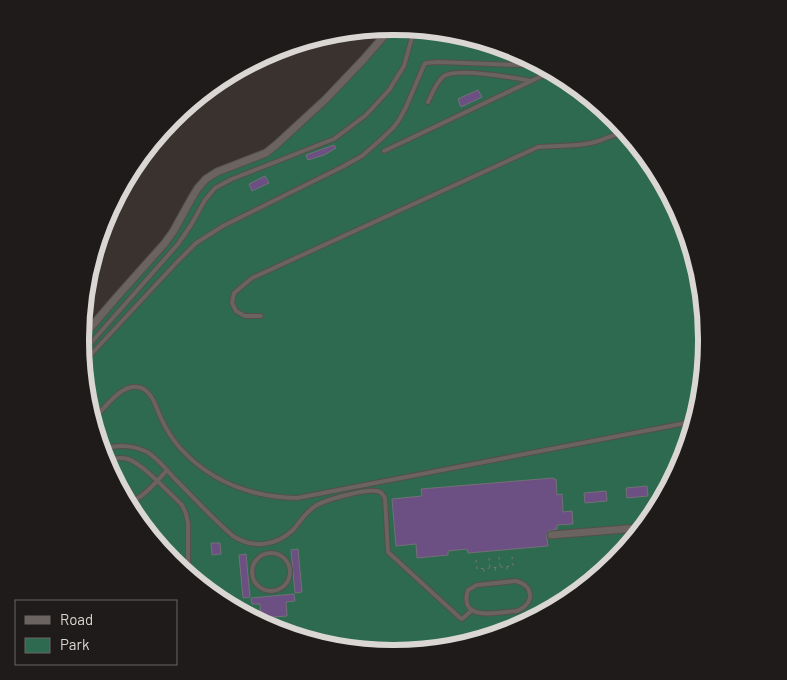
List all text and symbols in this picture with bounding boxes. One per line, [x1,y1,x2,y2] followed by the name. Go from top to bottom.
[15,600,178,665] legend
[60,610,93,628] text: Road
[60,635,90,653] text: Park

